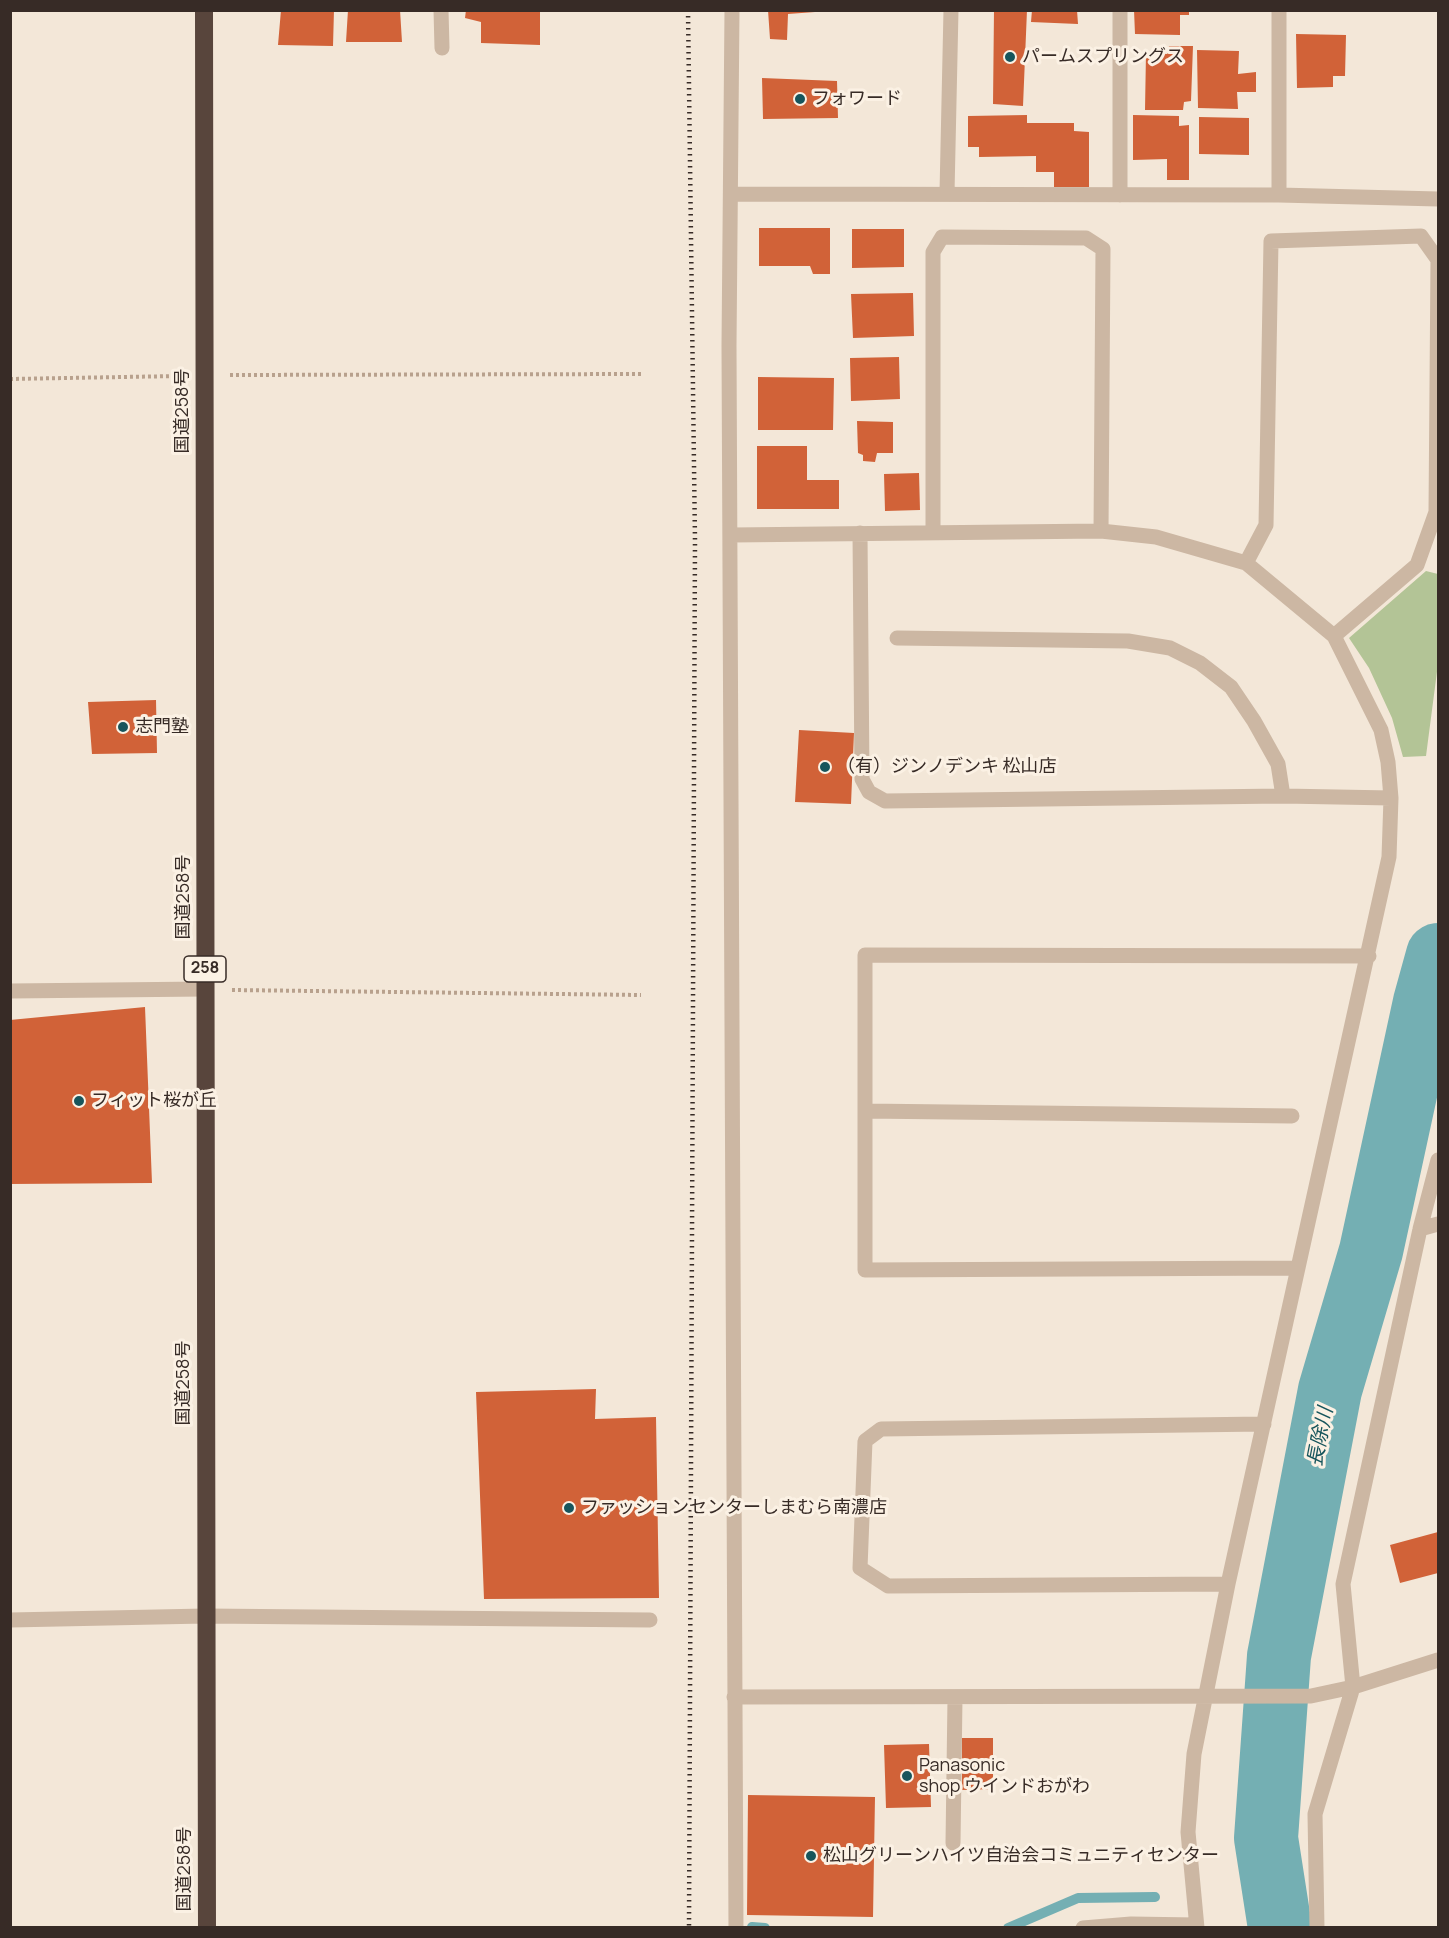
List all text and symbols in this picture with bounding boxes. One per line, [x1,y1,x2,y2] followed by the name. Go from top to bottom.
[1022,46,1184,68] place label: パームスプリングス
[1003,50,1017,64] marker: パームスプリングス
[812,88,902,110] place label: フォワード
[793,92,807,106] marker: フォワード
[172,368,194,454] street label: 国道258号
[135,716,189,738] place label: 志門塾
[116,720,130,734] marker: 志門塾
[837,756,1057,778] place label: （有）ジンノデンキ 松山店
[818,760,832,774] marker: （有）ジンノデンキ 松山店
[173,854,195,940] street label: 国道258号
[184,956,226,982] road number: 258
[91,1090,217,1112] place label: フィット桜が丘
[72,1094,86,1108] marker: フィット桜が丘
[173,1340,195,1426] street label: 国道258号
[1303,1405,1339,1469] water label: 長除川
[581,1497,887,1519] place label: ファッションセンターしまむら南濃店
[562,1501,576,1515] marker: ファッションセンターしまむら南濃店
[919,1755,1090,1798] place label: Panasonic shop ウインドおがわ
[900,1769,914,1783] marker: Panasonic shop ウインドおがわ
[174,1826,196,1912] street label: 国道258号
[823,1845,1219,1867] place label: 松山グリーンハイツ自治会コミュニティセンター
[804,1849,818,1863] marker: 松山グリーンハイツ自治会コミュニティセンター

